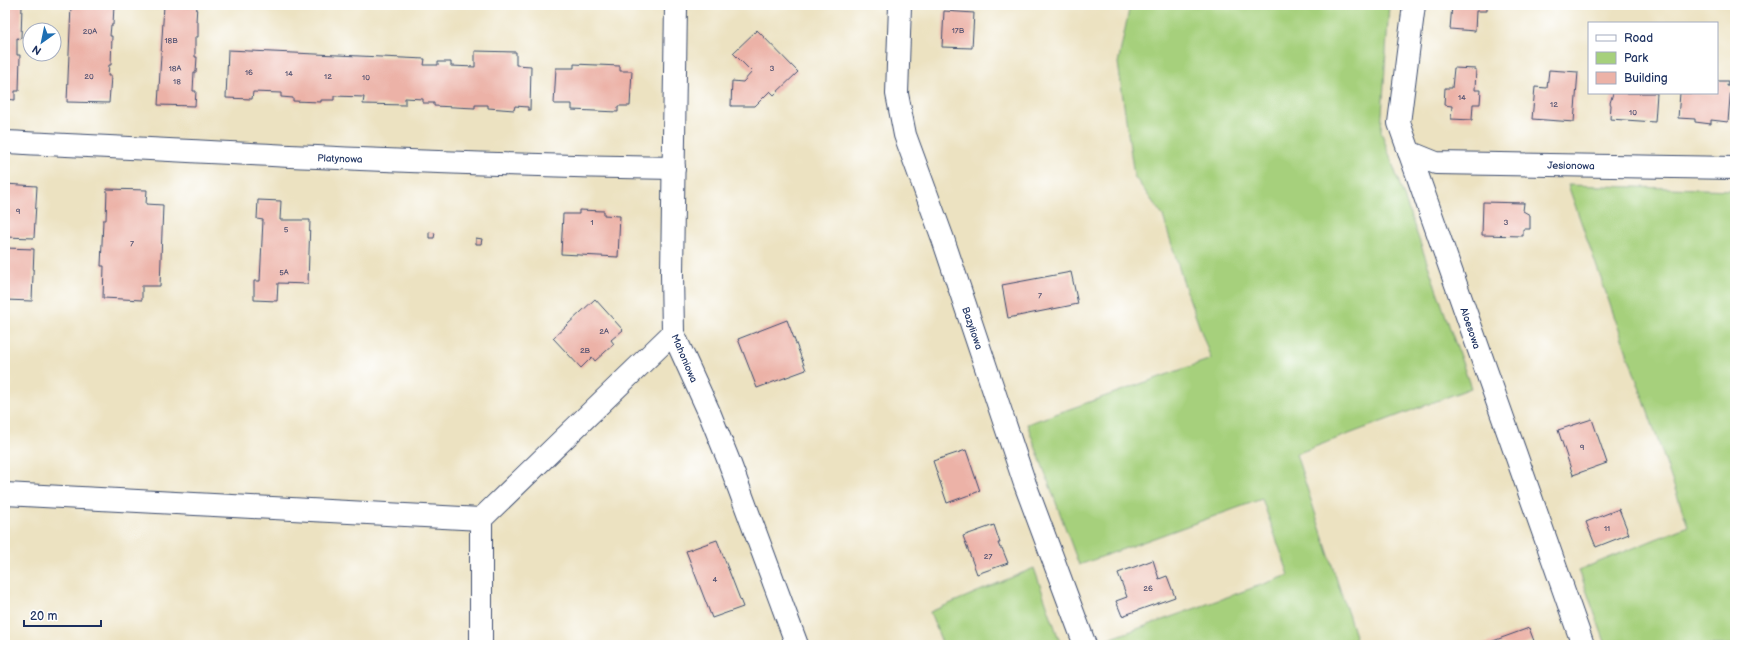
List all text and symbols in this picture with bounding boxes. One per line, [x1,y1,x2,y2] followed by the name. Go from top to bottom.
[22,22,62,62] north arrow
[1588,22,1718,94] legend
[952,26,965,35] house number: 17B
[83,27,97,36] house number: 20A
[1624,31,1653,46] text: Road
[164,36,178,45] house number: 18B
[30,42,44,58] text: N
[1624,51,1648,66] text: Park
[169,64,181,73] house number: 18A
[770,64,775,73] house number: 3
[245,68,253,77] house number: 16
[285,69,293,78] house number: 14
[1624,71,1668,86] text: Building
[84,72,94,81] house number: 20
[324,72,332,81] house number: 12
[362,73,370,82] house number: 10
[173,77,181,86] house number: 18
[1458,93,1466,102] house number: 14
[1550,100,1558,109] house number: 12
[1629,108,1637,117] house number: 10
[317,152,363,166] street label: Platynowa
[1547,160,1595,172] street label: Jesionowa
[16,207,21,216] house number: 9
[590,218,594,227] house number: 1
[1504,218,1509,227] house number: 3
[284,225,289,234] house number: 5
[130,239,134,248] house number: 7
[279,268,289,277] house number: 5A
[1038,291,1042,300] house number: 7
[959,305,985,352] street label: Bazyliowa
[1457,306,1483,351] street label: Aloesowa
[599,327,609,336] house number: 2A
[669,332,700,385] street label: Mahoniowa
[580,346,591,355] house number: 2B
[1580,443,1585,452] house number: 9
[1604,524,1610,533] house number: 11
[984,552,992,561] house number: 27
[713,575,718,584] house number: 4
[1143,584,1153,593] house number: 26
[24,602,101,628] scale bar
[30,609,57,624] text: 20 m

